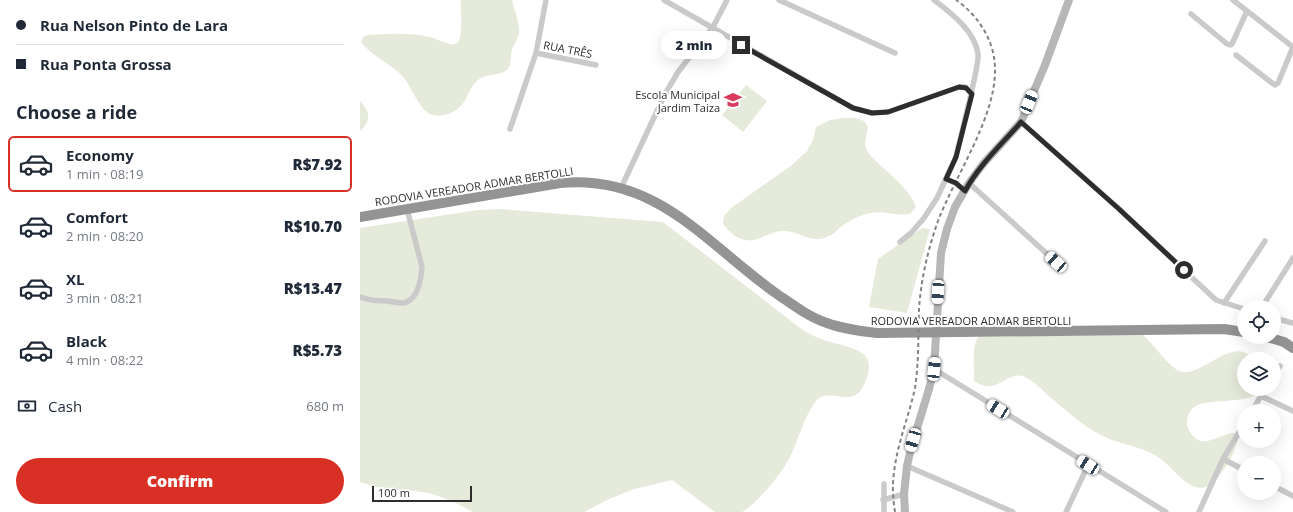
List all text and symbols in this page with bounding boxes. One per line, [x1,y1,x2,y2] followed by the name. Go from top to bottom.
[40,15,228,35] text: Rua Nelson Pinto de Lara
[661,31,727,59] callout: 2 min
[676,36,712,54] text: 2 min
[732,36,750,54] route end
[542,37,594,61] street label: RUA TRÊS
[40,54,172,74] text: Rua Ponta Grossa
[635,87,720,115] place label: Escola Municipal Jardim Taiza
[1019,89,1039,115] car
[723,90,743,110] school or university icon: Escola Municipal Jardim Taiza
[16,100,137,124] text: Choose a ride
[66,145,134,165] text: Economy
[18,146,54,182] icon: car
[292,154,342,174] text: R$7.92
[374,163,574,209] street label: RODOVIA VEREADOR ADMAR BERTOLLI
[66,165,143,183] text: 1 min · 08:19
[66,207,128,227] text: Comfort
[18,208,54,244] icon: car
[284,216,342,236] text: R$10.70
[66,227,143,245] text: 2 min · 08:20
[1043,250,1069,274] car
[1175,261,1193,279] route start
[66,269,84,289] text: XL
[18,270,54,306] icon: car
[284,278,342,298] text: R$13.47
[931,280,945,304] car
[66,289,143,307] text: 3 min · 08:21
[1237,300,1281,500] map controls
[1237,300,1281,344] button: locate
[871,313,1071,328] street label: RODOVIA VEREADOR ADMAR BERTOLLI
[66,331,107,351] text: Black
[18,332,54,368] icon: car
[292,340,342,360] text: R$5.73
[66,351,143,369] text: 4 min · 08:22
[1237,352,1281,396] button: layers
[927,356,941,382] car
[16,395,38,417] icon: cash
[48,396,82,416] text: Cash
[306,397,344,415] text: 680 m
[985,398,1011,420] car
[1237,404,1281,448] button: +
[904,427,922,453] car
[1075,454,1101,476] car
[1237,456,1281,500] button: −
[16,458,344,504] button: Confirm
[372,484,472,503] scale bar
[378,485,410,500] text: 100 m

